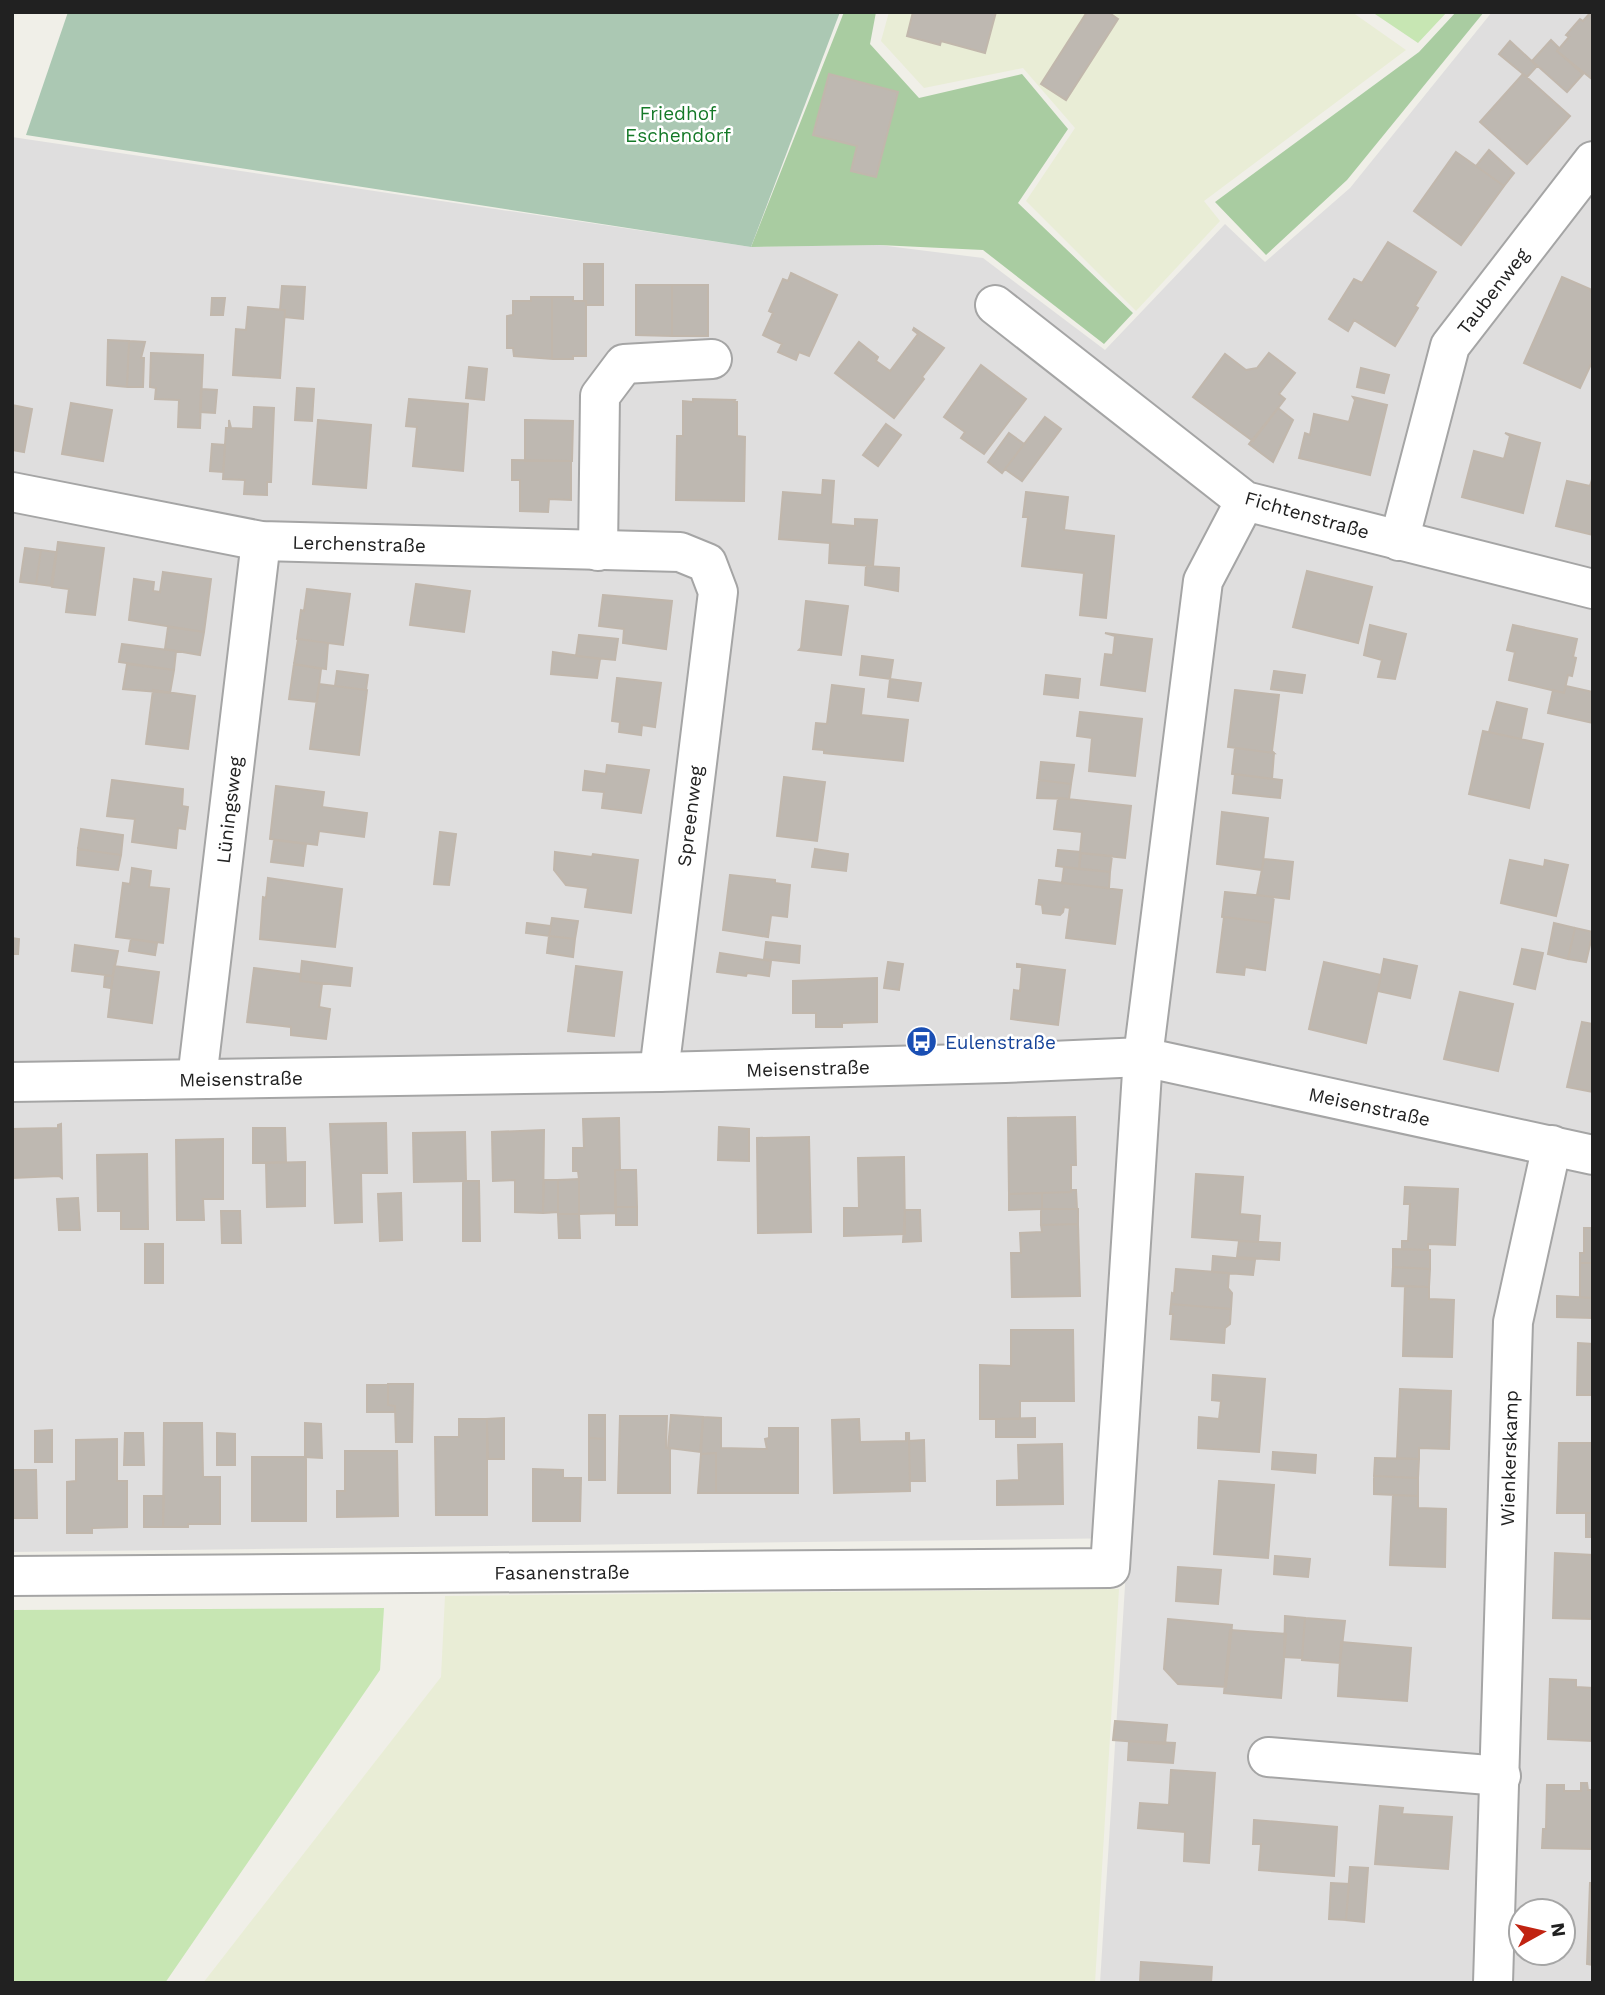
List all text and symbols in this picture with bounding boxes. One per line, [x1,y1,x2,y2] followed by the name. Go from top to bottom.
[625,102,731,147] park label: Friedhof Eschendorf
[1452,242,1534,339] street label: Taubenweg
[1242,486,1372,544] street label: Fichtenstraße
[292,530,426,557] street label: Lerchenstraße
[211,754,247,865] street label: Lüningsweg
[672,763,708,868] street label: Spreenweg
[905,1025,939,1059] bus stop icon: Eulenstraße
[945,1031,1056,1054] place label: Eulenstraße
[746,1055,870,1081] street label: Meisenstraße
[179,1066,303,1091] street label: Meisenstraße
[1306,1082,1432,1131] street label: Meisenstraße
[1495,1390,1522,1527] street label: Wienkerskamp
[494,1560,630,1584] street label: Fasanenstraße
[1507,1897,1577,1967] north arrow
[1546,1921,1571,1938] text: N

